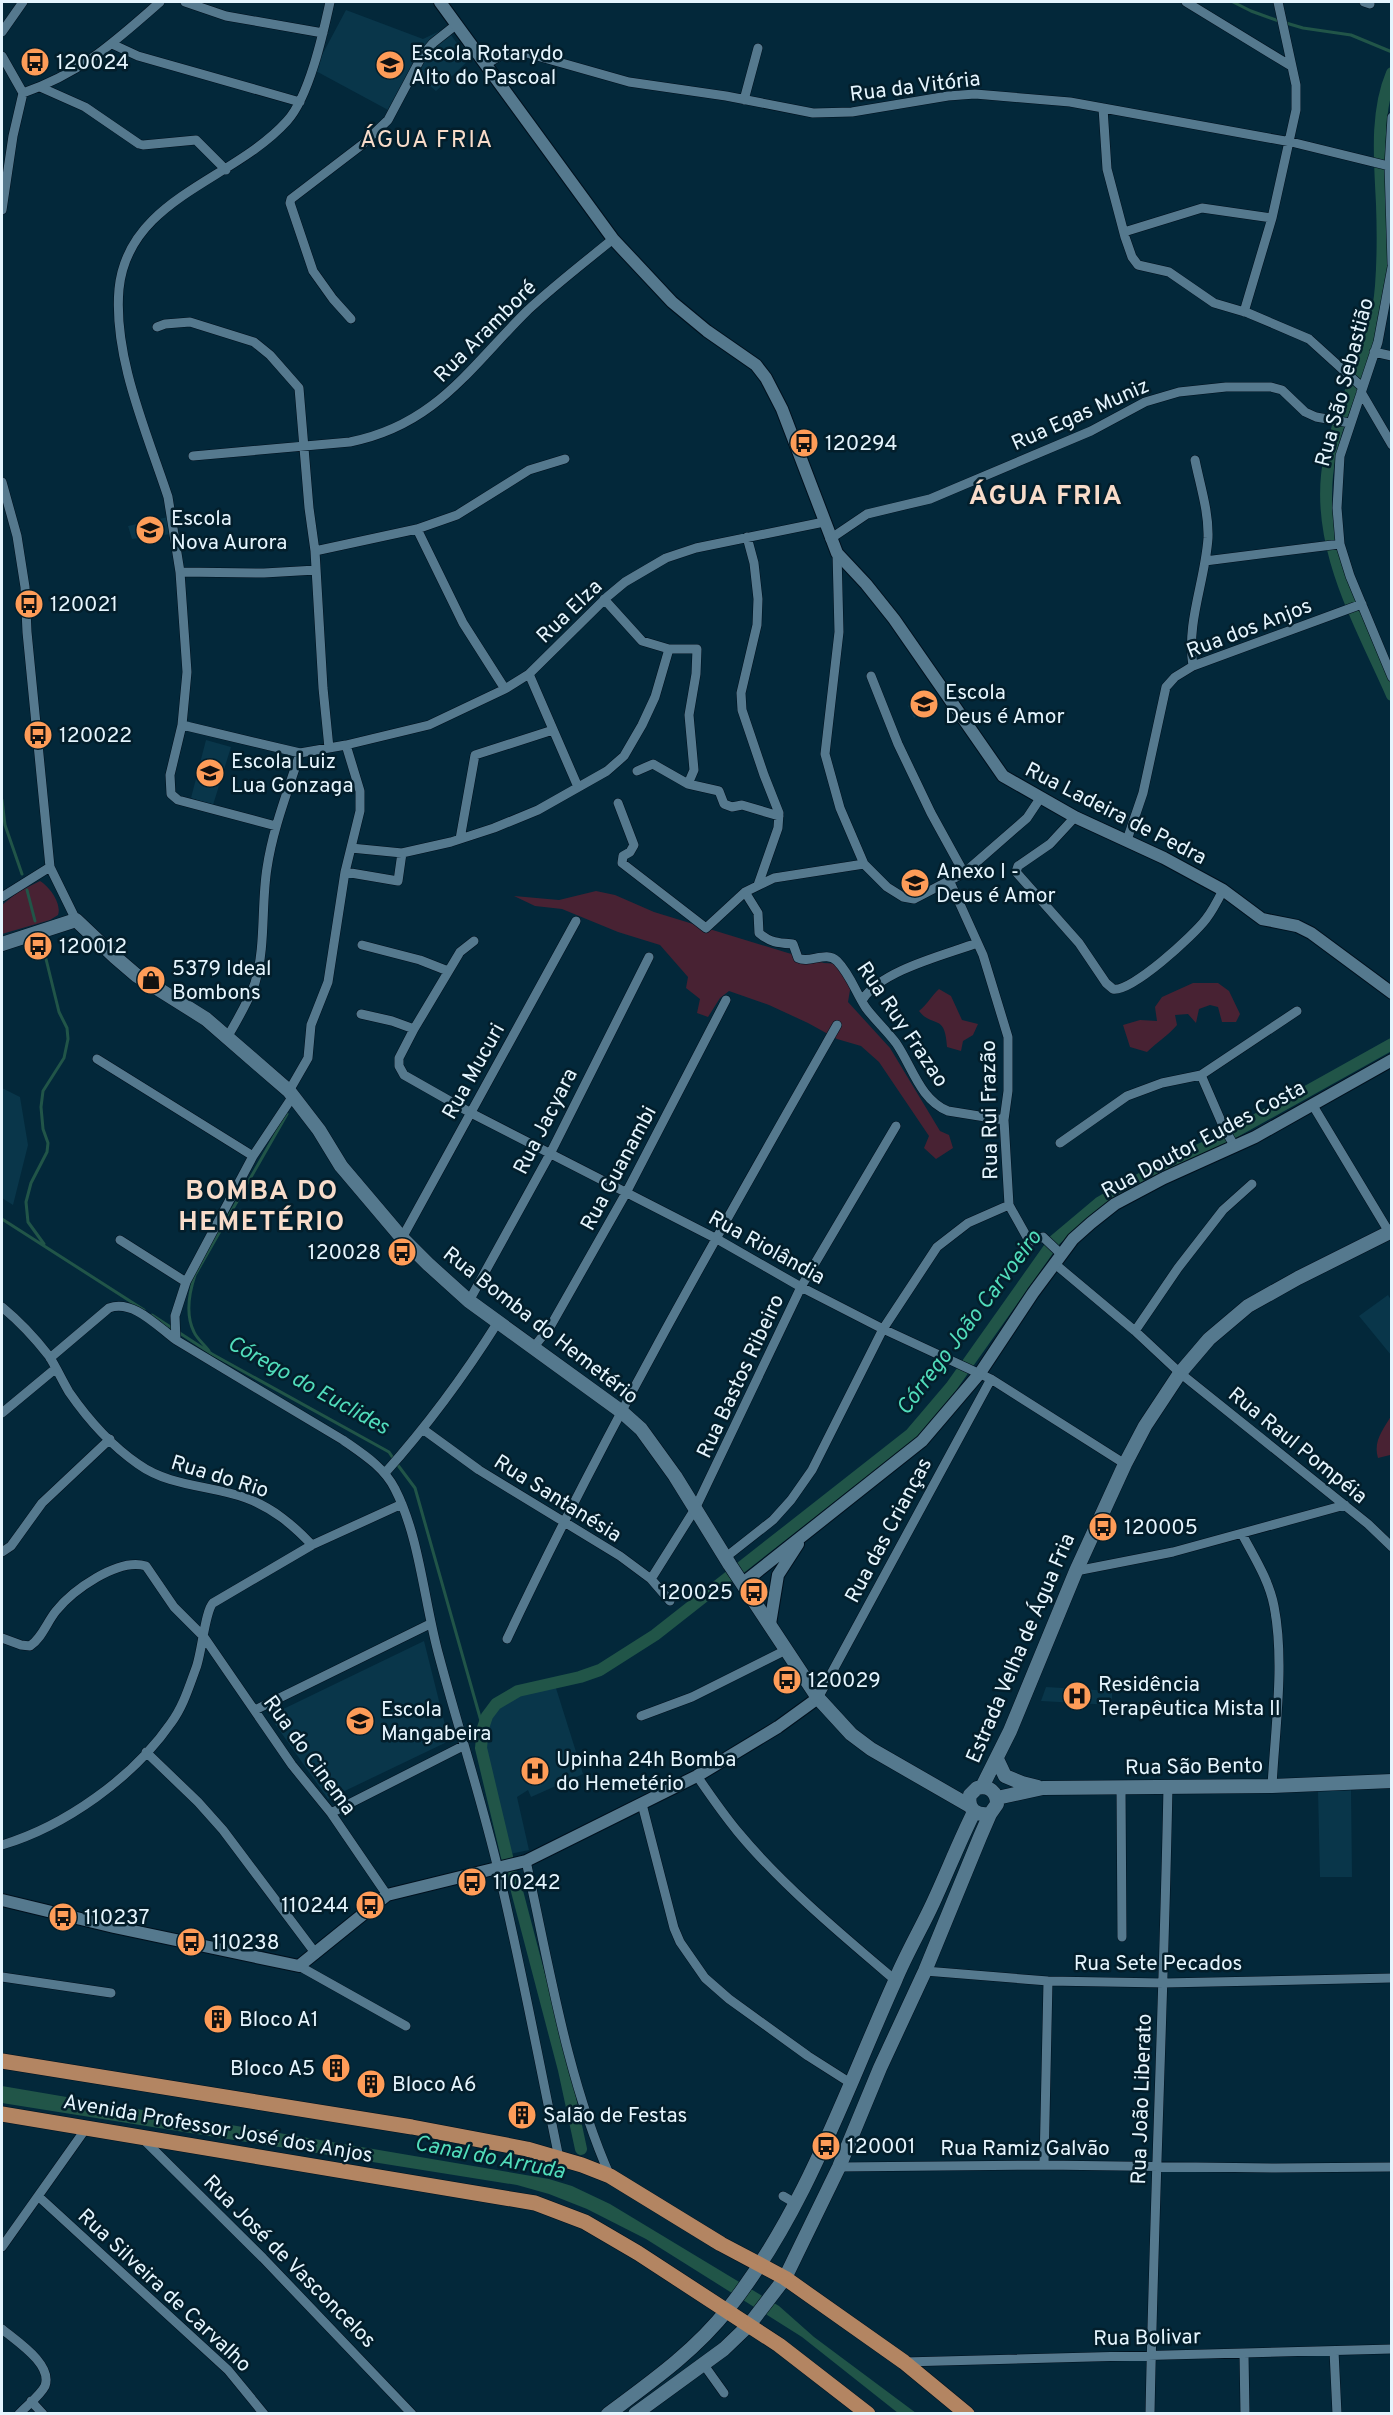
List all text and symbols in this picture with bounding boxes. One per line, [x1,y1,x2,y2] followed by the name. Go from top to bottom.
[411,41,564,92] place label: Escola Rotarydo Alto do Pascoal
[19,46,51,78] bus stop icon: 120024
[374,49,406,81] school or university icon: Escola Rotarydo Alto do Pascoal
[56,50,129,77] place label: 120024
[848,66,982,109] street label: Rua da Vitória
[360,124,494,156] district label: ÁGUA FRIA
[429,275,543,389] street label: Rua Aramboré
[1310,295,1381,470] street label: Rua São Sebastião
[1008,373,1154,458] street label: Rua Egas Muniz
[788,427,820,459] bus stop icon: 120294
[825,431,898,458] place label: 120294
[969,479,1123,514] district label: ÁGUA FRIA
[171,506,287,557] place label: Escola Nova Aurora
[134,514,166,546] school or university icon: Escola Nova Aurora
[531,574,609,650] street label: Rua Elza
[13,588,45,620] bus stop icon: 120021
[50,592,118,619] place label: 120021
[1183,593,1316,666] street label: Rua dos Anjos
[945,680,1065,731] place label: Escola Deus é Amor
[908,688,940,720] school or university icon: Escola Deus é Amor
[22,719,54,751] bus stop icon: 120022
[59,723,132,750] place label: 120022
[231,749,354,800] place label: Escola Luiz Lua Gonzaga
[194,757,226,789] school or university icon: Escola Luiz Lua Gonzaga
[1020,757,1211,872] street label: Rua Ladeira de Pedra
[936,859,1056,910] place label: Anexo I - Deus é Amor
[899,867,931,899] school or university icon: Anexo I - Deus é Amor
[22,930,54,962] bus stop icon: 120012
[59,934,127,961] place label: 120012
[172,956,271,1007] place label: 5379 Ideal Bombons
[850,957,954,1093] street label: Rua Ruy Frazao
[135,964,167,996] shop icon: 5379 Ideal Bombons
[437,1019,512,1125] street label: Rua Mucuri
[976,1040,1005,1180] street label: Rua Rui Frazão
[508,1064,585,1179] street label: Rua Jacyara
[1097,1075,1310,1206] street label: Rua Doutor Eudes Costa
[575,1102,664,1236] street label: Rua Guanambi
[178,1175,346,1240] district label: BOMBA DO HEMETÉRIO
[703,1205,829,1292] street label: Rua Riolândia
[892,1225,1049,1421] water label: Córrego João Carvoeiro
[386,1236,418,1268] bus stop icon: 120028
[308,1240,381,1267] place label: 120028
[437,1241,643,1411] street label: Rua Bomba do Hemetério
[692,1290,791,1463] street label: Rua Bastos Ribeiro
[222,1331,394,1442] water label: Córego do Euclides
[1222,1382,1372,1511] street label: Rua Raul Pompéia
[488,1449,626,1549] street label: Rua Santanésia
[167,1450,272,1505] street label: Rua do Rio
[840,1453,939,1608] street label: Rua das Crianças
[1087,1511,1119,1543] bus stop icon: 120005
[1124,1515,1198,1542] place label: 120005
[960,1529,1082,1768] street label: Estrada Velha de Água Fria
[738,1576,770,1608] bus stop icon: 120025
[660,1580,733,1607] place label: 120025
[771,1664,803,1696] bus stop icon: 120029
[808,1668,881,1695] place label: 120029
[1098,1672,1281,1723] place label: Residência Terapêutica Mista II
[1061,1680,1093,1712] hospital icon: Residência Terapêutica Mista II
[256,1691,361,1821] street label: Rua do Cinema
[381,1697,491,1748] place label: Escola Mangabeira
[344,1705,376,1737] school or university icon: Escola Mangabeira
[556,1747,736,1798] place label: Upinha 24h Bomba do Hemetério
[1125,1753,1263,1782] street label: Rua São Bento
[519,1755,551,1787] hospital icon: Upinha 24h Bomba do Hemetério
[456,1866,488,1898] bus stop icon: 110242
[493,1870,561,1897] place label: 110242
[354,1889,386,1921] bus stop icon: 110244
[281,1893,349,1920] place label: 110244
[47,1901,79,1933] bus stop icon: 110237
[84,1905,149,1932] place label: 110237
[175,1926,207,1958] bus stop icon: 110238
[212,1930,279,1957] place label: 110238
[1074,1951,1242,1978] street label: Rua Sete Pecados
[202,2003,234,2035] building icon: Bloco A1
[239,2007,319,2034] place label: Bloco A1
[1126,2013,1159,2185] street label: Rua João Liberato
[320,2052,352,2084] building icon: Bloco A5
[230,2056,315,2083] place label: Bloco A5
[355,2068,387,2100] building icon: Bloco A6
[392,2072,477,2099] place label: Bloco A6
[61,2089,375,2170] street label: Avenida Professor José dos Anjos
[506,2099,538,2131] building icon: Salão de Festas
[543,2103,687,2130] place label: Salão de Festas
[810,2130,842,2162] bus stop icon: 120001
[412,2131,568,2186] water label: Canal do Arruda
[847,2134,916,2161] place label: 120001
[940,2136,1110,2163] street label: Rua Ramiz Galvão
[197,2170,381,2354] street label: Rua José de Vasconcelos
[71,2203,257,2379] street label: Rua Silveira de Carvalho
[1093,2324,1201,2353] street label: Rua Bolivar

